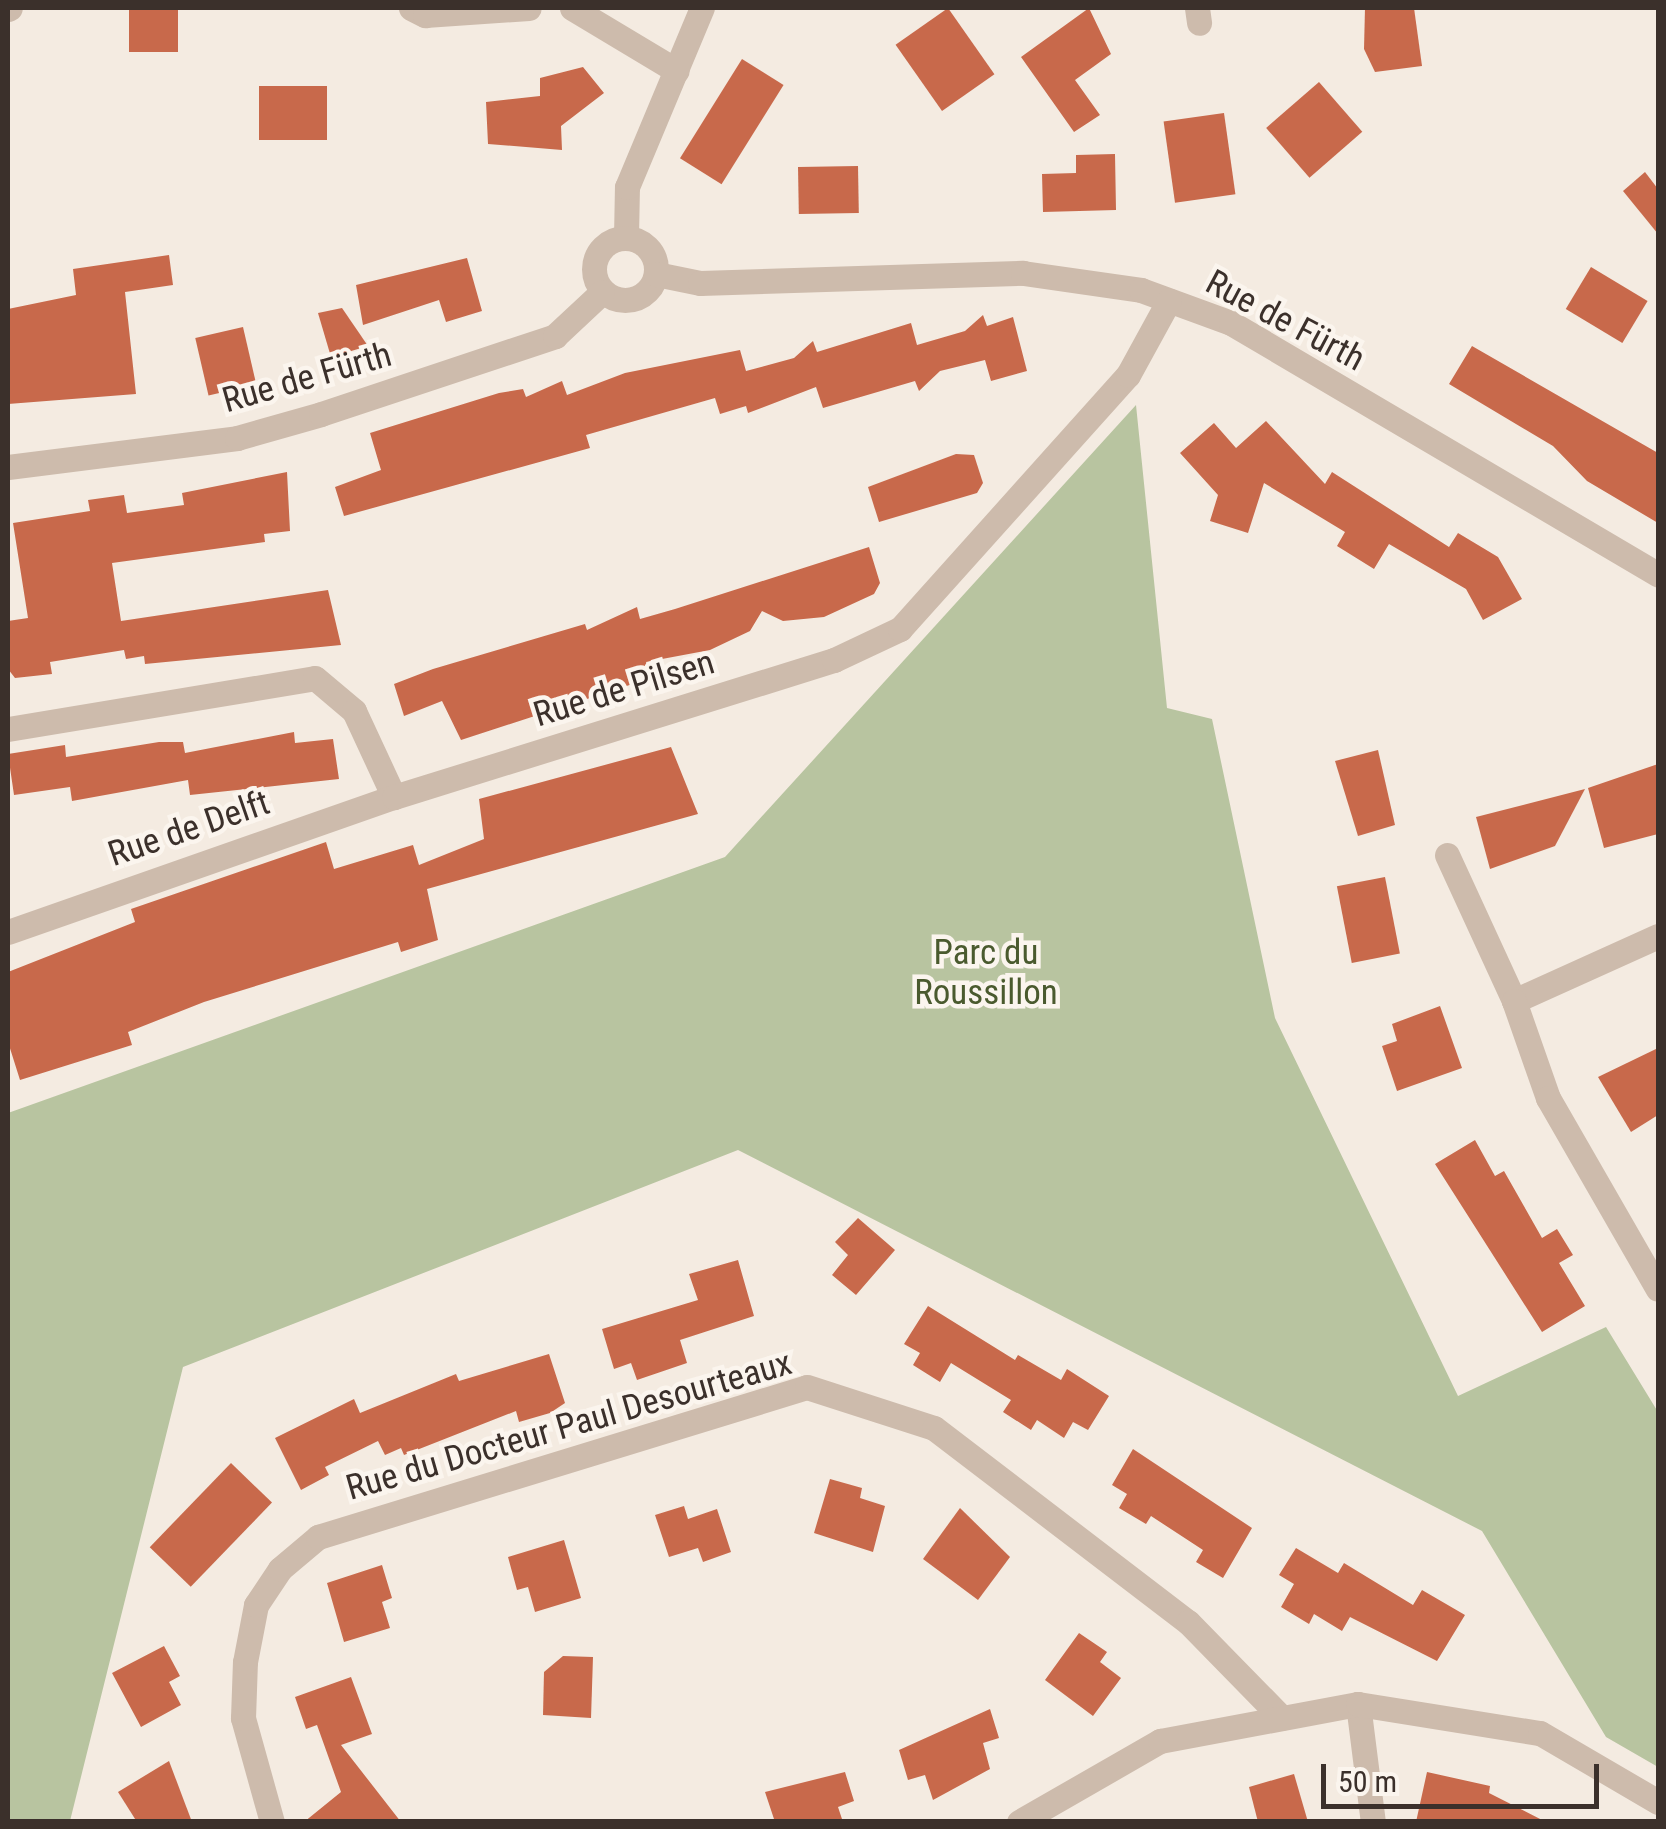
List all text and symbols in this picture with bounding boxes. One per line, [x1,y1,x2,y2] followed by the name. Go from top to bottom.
[1198,262,1372,380] street label: Rue de Fürth
[218,334,396,422] street label: Rue de Fürth
[529,642,719,736] street label: Rue de Pilsen
[103,782,275,876] street label: Rue de Delft
[914,932,1058,1014] park label: Parc du Roussillon
[341,1342,797,1510] street label: Rue du Docteur Paul Desourteaux
[1326,1744,1604,1806] scale bar
[1338,1764,1397,1799] text: 50 m

